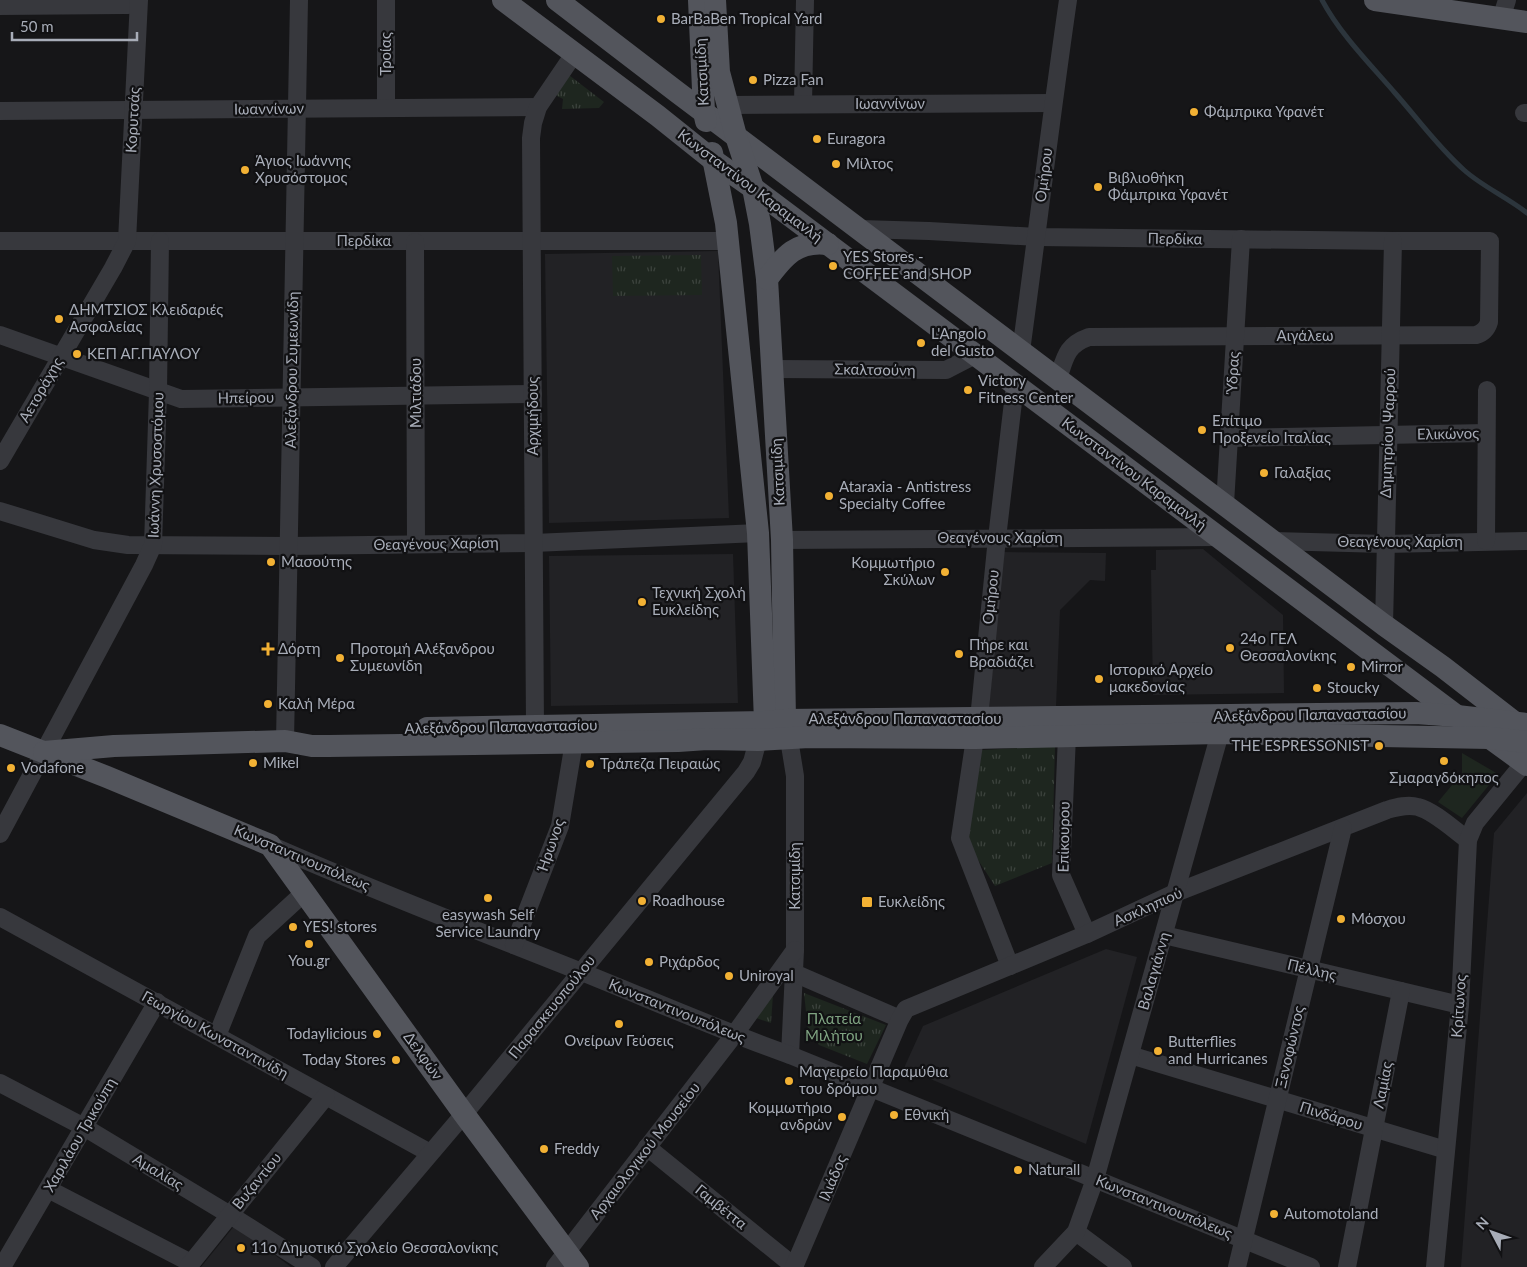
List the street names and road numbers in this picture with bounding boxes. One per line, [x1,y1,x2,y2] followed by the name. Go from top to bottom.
[376,32,394,76] street label: Τροίας
[690,38,712,106] street label: Κατσιμίδη
[121,86,143,153] street label: Κορυτσάς
[855,94,925,112] street label: Ιωαννίνων
[234,98,305,118] street label: Ιωαννίνων
[675,125,827,246] street label: Κωνσταντίνου Καραμανλή
[1031,147,1055,203] street label: Ομήρου
[1147,229,1203,247] street label: Περδίκα
[337,231,392,249] street label: Περδίκα
[281,291,302,449] street label: Αλεξάνδρου Συμεωνίδη
[1277,326,1333,344] street label: Αιγάλεω
[1222,351,1242,396] street label: Ύδρας
[14,354,66,425] street label: Αετοράχης
[406,358,424,428] street label: Μιλτιάδου
[834,359,916,379] street label: Σκαλτσούνη
[1376,368,1398,498] street label: Δημητρίου Ψαρρού
[523,376,541,456] street label: Αρχιμήδους
[218,388,274,406] street label: Ηπείρου
[143,392,167,538] street label: Ιωάννη Χρυσοστόμου
[1059,413,1211,534] street label: Κωνσταντίνου Καραμανλή
[1417,423,1479,443] street label: Ελικώνος
[766,438,788,506] street label: Κατσιμίδη
[937,528,1063,546] street label: Θεαγένους Χαρίση
[1337,532,1463,550] street label: Θεαγένους Χαρίση
[373,533,499,553] street label: Θεαγένους Χαρίση
[978,569,1002,625] street label: Ομήρου
[1213,703,1407,726] street label: Αλεξάνδρου Παπαναστασίου
[808,709,1002,728] street label: Αλεξάνδρου Παπαναστασίου
[404,715,598,738] street label: Αλεξάνδρου Παπαναστασίου
[1053,801,1073,873] street label: Επίκουρου
[532,816,567,875] street label: Ήρωνος
[232,820,373,894] street label: Κωνσταντινουπόλεως
[785,842,803,910] street label: Κατσιμίδη
[1110,883,1185,929] street label: Ασκληπιού
[1133,930,1173,1012] street label: Βαλαγιάννη
[504,951,598,1062] street label: Παρασκευοπούλου
[1286,955,1339,983] street label: Πέλλης
[606,974,748,1046] street label: Κωνσταντινουπόλεως
[1447,974,1469,1038] street label: Κρίτωνος
[139,986,292,1082] street label: Γεωργίου Κωνσταντινίδη
[1271,1004,1307,1090] street label: Ξενοφώντος
[400,1028,447,1083] street label: Δελφών
[1369,1060,1395,1110] street label: Λαμίας
[39,1074,119,1195] street label: Χαριλάου Τρικούπη
[585,1078,703,1222] street label: Αρχαιολογικού Μουσείου
[1298,1097,1365,1133] street label: Πινδάρου
[228,1148,284,1212] street label: Βυζαντίου
[130,1149,187,1193] street label: Αμαλίας
[814,1152,850,1203] street label: Ιλιάδος
[1093,1170,1235,1242] street label: Κωνσταντινουπόλεως
[692,1180,751,1233] street label: Γαμβέττα

